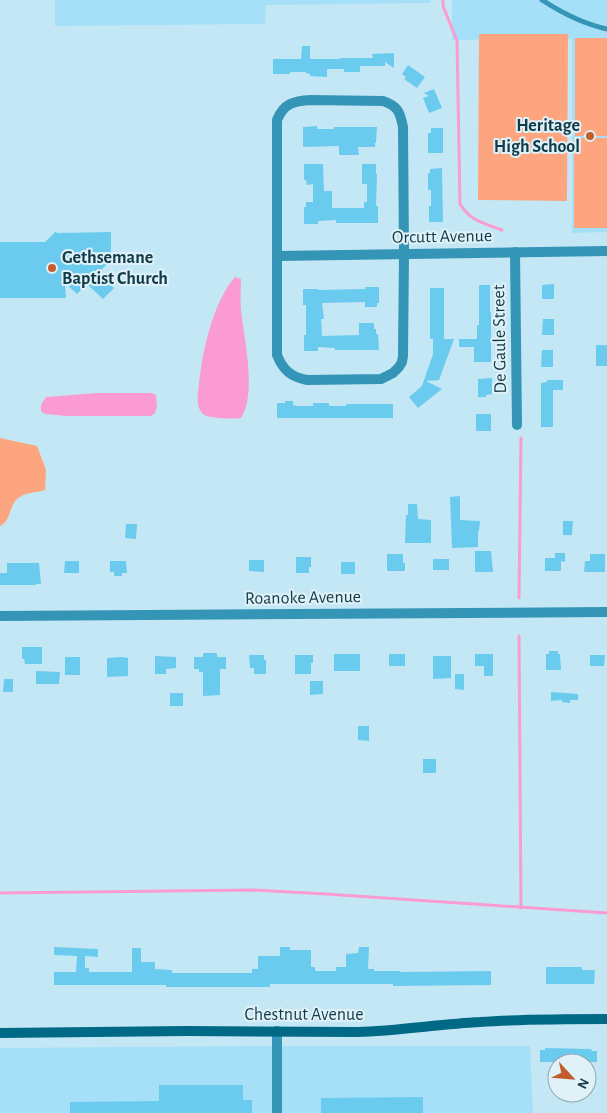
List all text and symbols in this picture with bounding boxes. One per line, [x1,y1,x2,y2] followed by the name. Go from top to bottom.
[494,117,580,156] place label: Heritage High School
[584,130,596,142] marker: Heritage High School
[392,227,492,247] street label: Orcutt Avenue
[62,249,168,288] place label: Gethsemane Baptist Church
[46,262,58,274] marker: Gethsemane Baptist Church
[490,284,510,394] street label: De Gaule Street
[245,588,361,608] street label: Roanoke Avenue
[244,1006,364,1024] street label: Chestnut Avenue
[547,1053,597,1103] north arrow
[574,1076,591,1091] text: N

